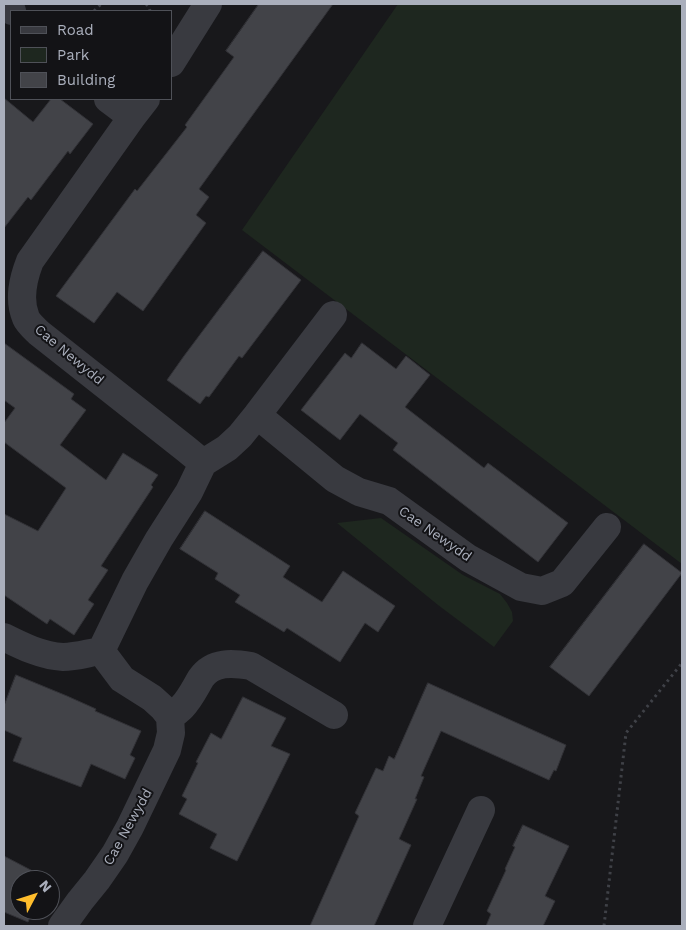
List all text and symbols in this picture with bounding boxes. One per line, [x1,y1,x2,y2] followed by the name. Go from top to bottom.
[10,10,172,100] legend
[57,21,94,39] text: Road
[57,46,89,64] text: Park
[57,71,115,89] text: Building
[31,321,107,389] street label: Cae Newydd
[395,503,475,565] street label: Cae Newydd
[100,786,156,868] street label: Cae Newydd
[10,870,60,920] north arrow
[36,877,55,895] text: N

